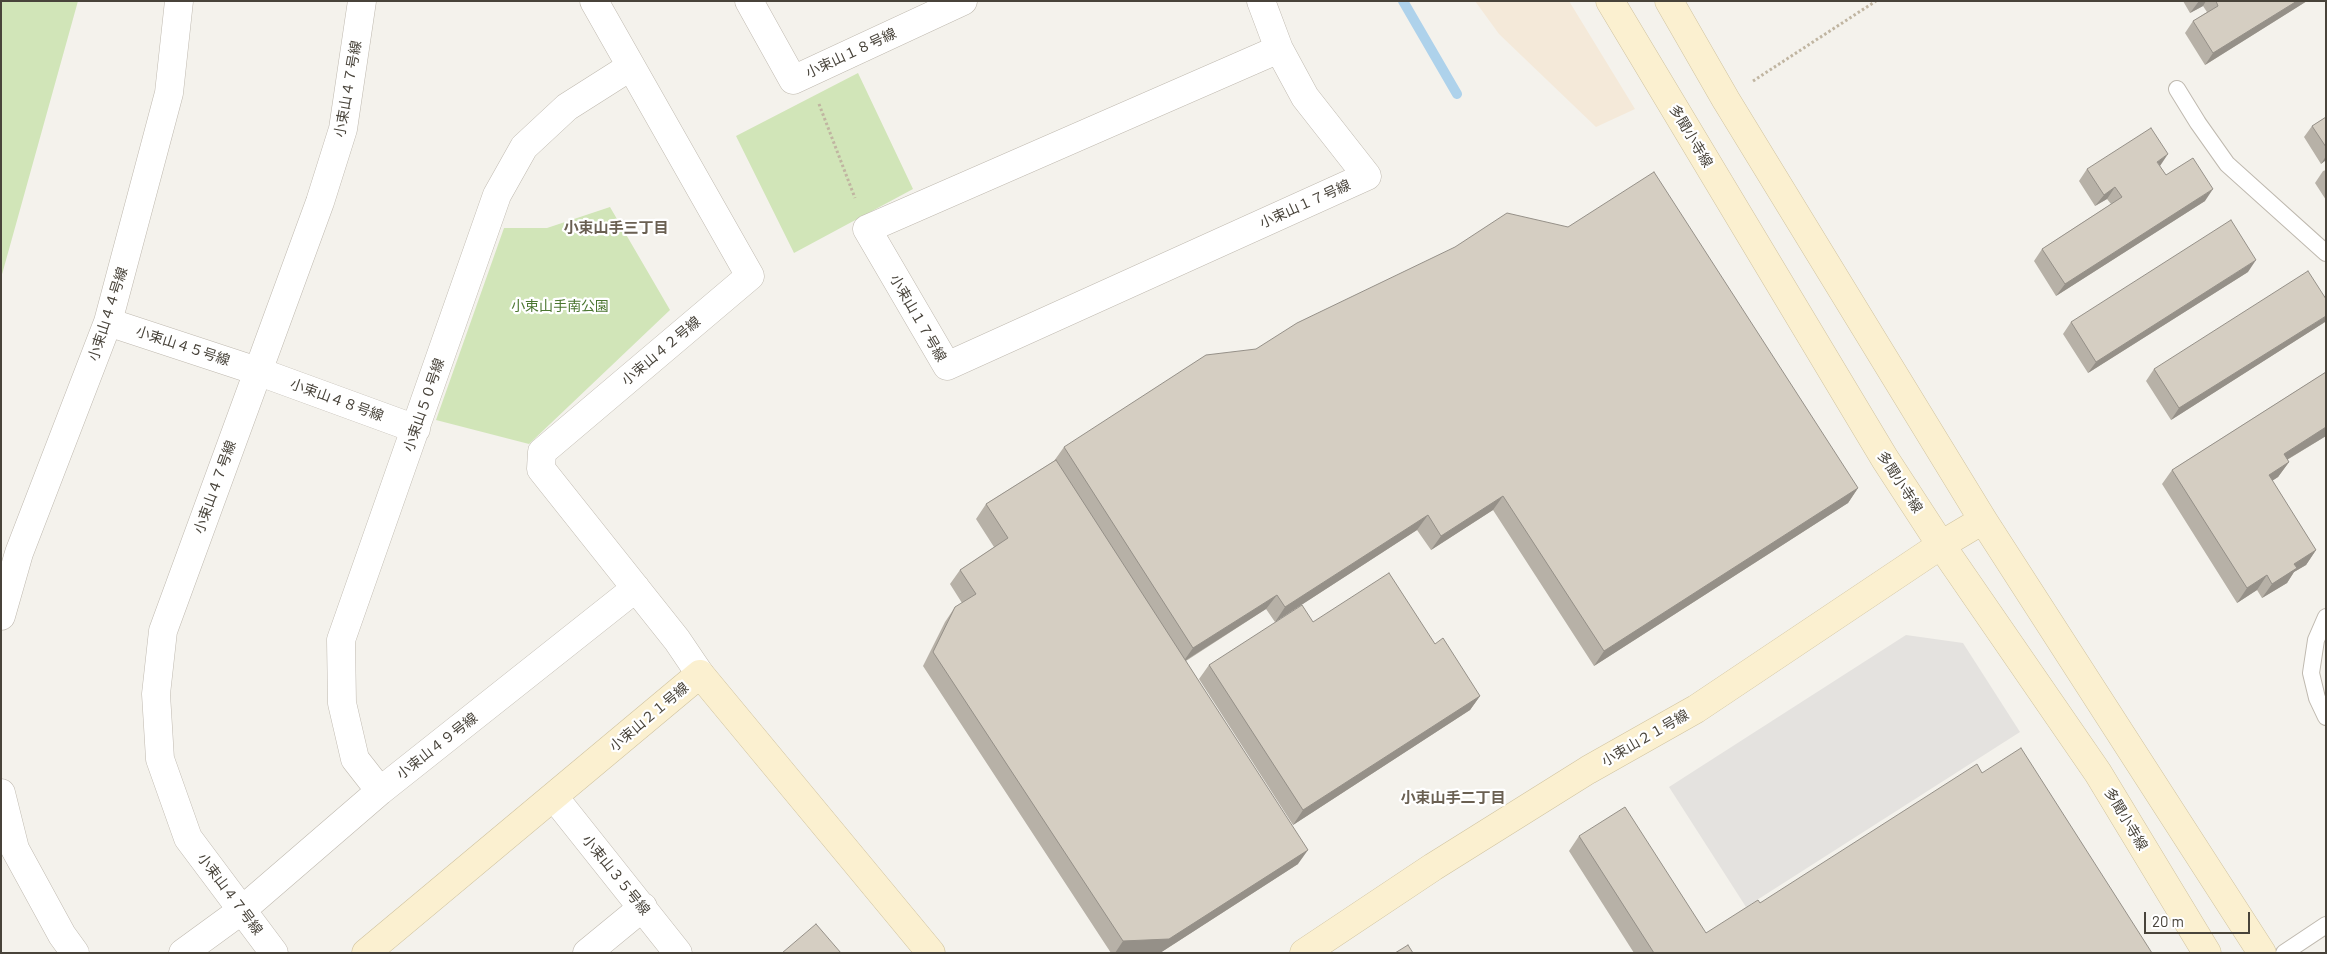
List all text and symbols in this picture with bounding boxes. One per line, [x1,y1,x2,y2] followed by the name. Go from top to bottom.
[803,25,899,81] street label: 小束山１８号線
[331,39,365,139] street label: 小束山４７号線
[1666,102,1716,170] street label: 多聞小寺線
[1257,176,1353,232] street label: 小束山１７号線
[564,219,668,237] district label: 小束山手三丁目
[85,265,131,363] street label: 小束山４４号線
[886,271,950,365] street label: 小束山１７号線
[511,298,609,314] park label: 小束山手南公園
[618,313,704,389] street label: 小束山４２号線
[134,323,232,369] street label: 小束山４５号線
[400,356,448,454] street label: 小束山５０号線
[288,375,386,425] street label: 小束山４８号線
[190,438,240,536] street label: 小束山４７号線
[1874,448,1926,516] street label: 多聞小寺線
[606,679,692,755] street label: 小束山２１号線
[1598,706,1692,770] street label: 小束山２１号線
[393,709,481,783] street label: 小束山４９号線
[2101,785,2151,853] street label: 多聞小寺線
[1401,789,1505,807] district label: 小束山手二丁目
[579,832,653,918] street label: 小束山３５号線
[194,850,266,938] street label: 小束山４７号線
[2147,902,2253,934] scale bar
[2152,912,2184,930] text: 20 m

